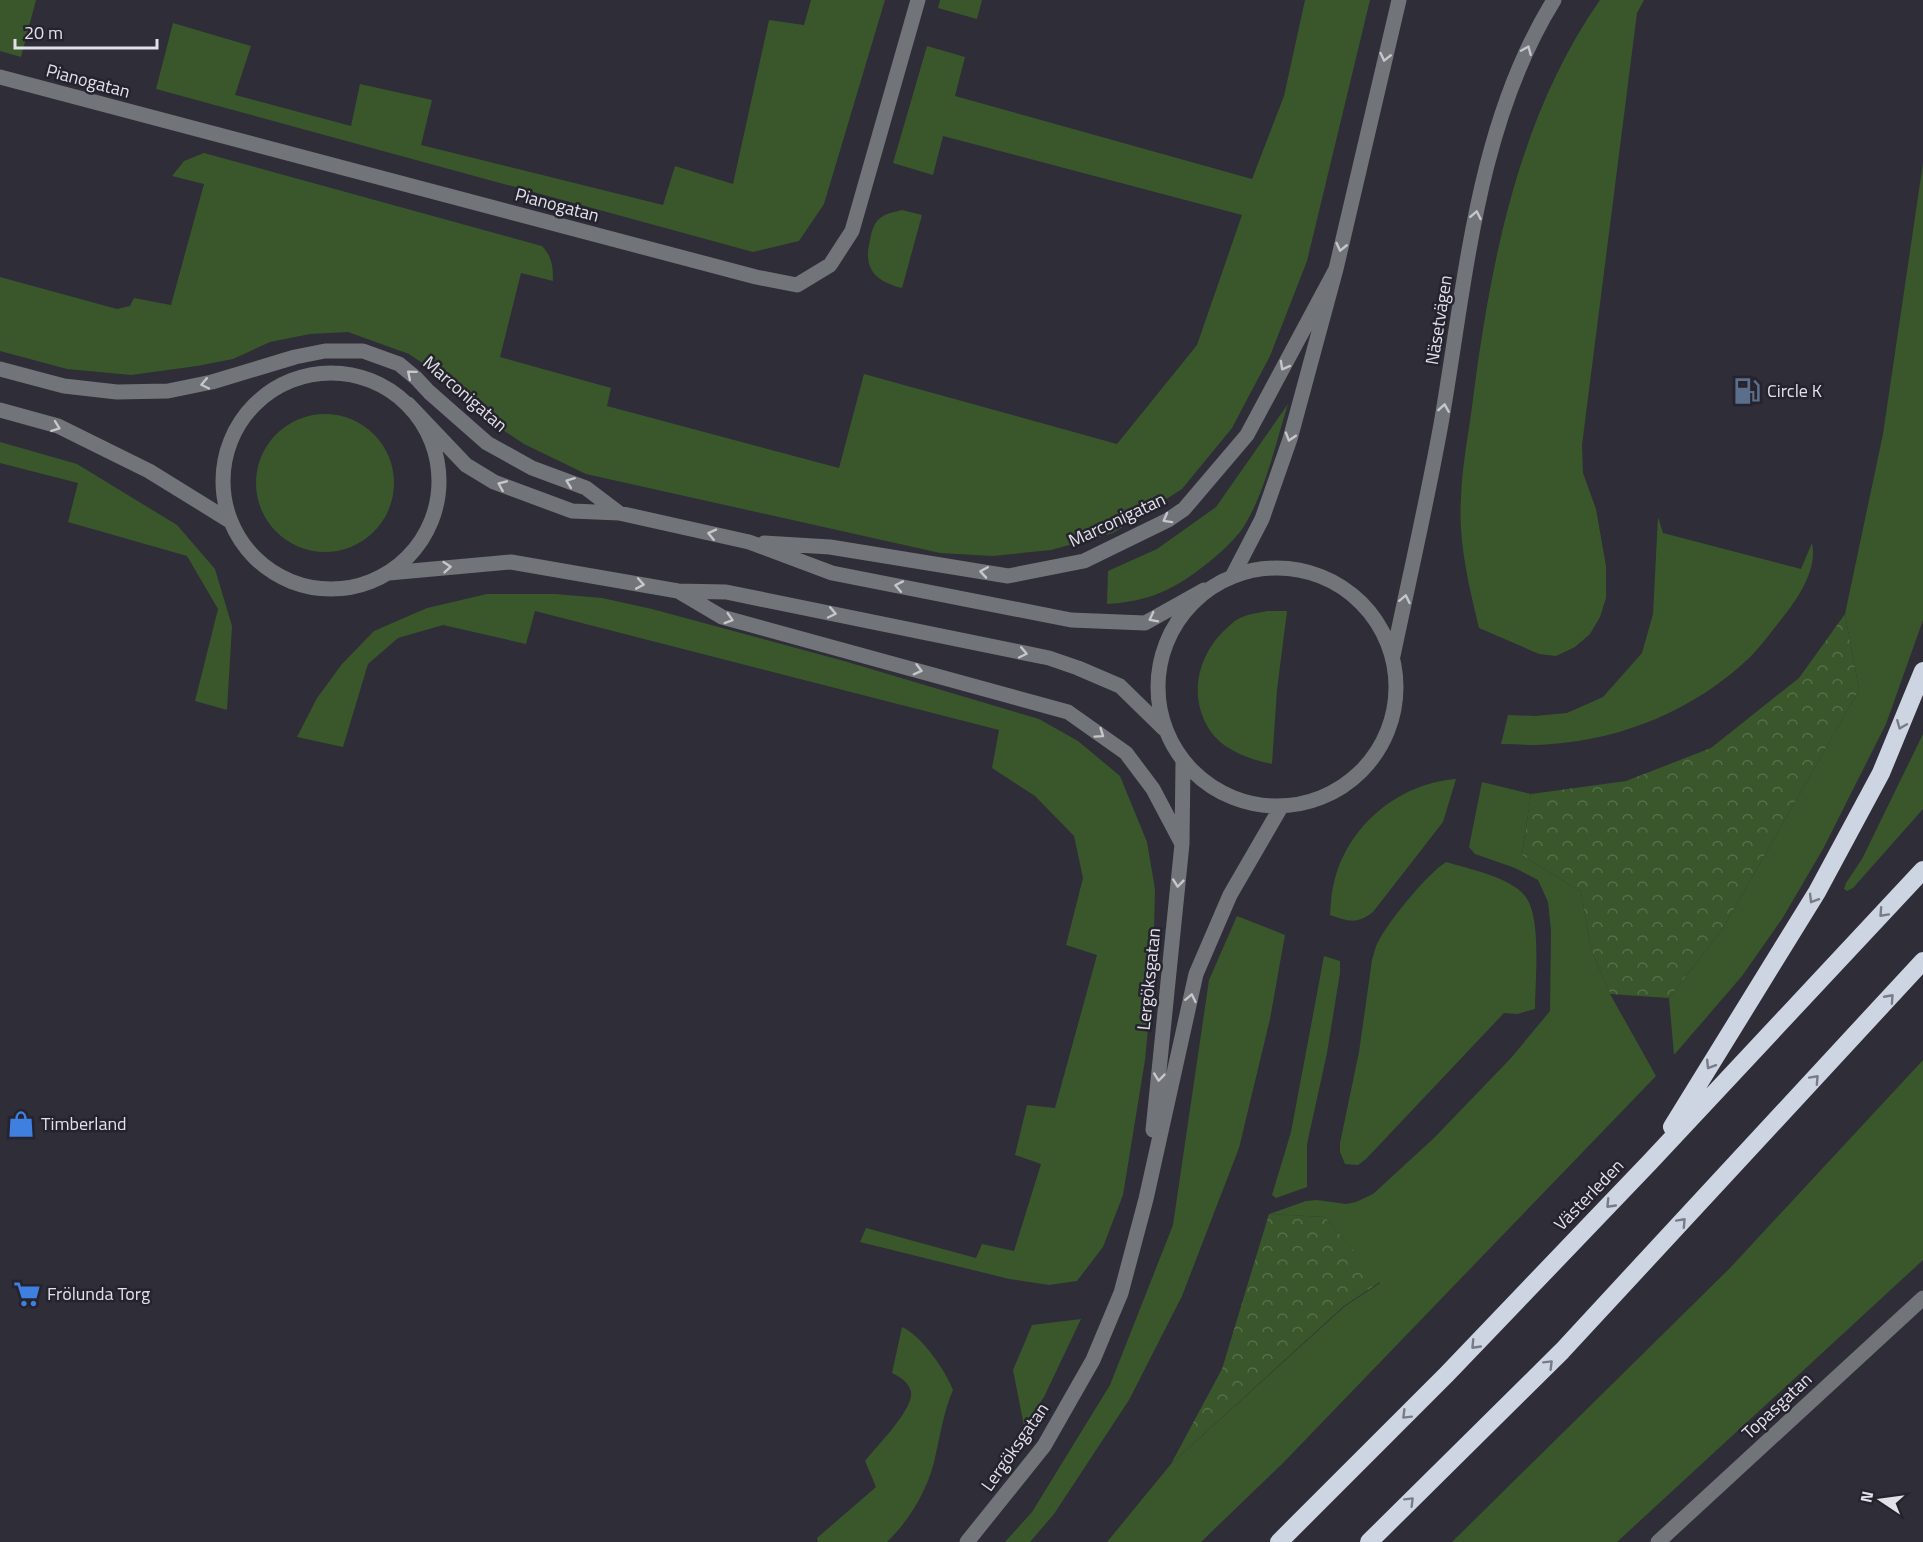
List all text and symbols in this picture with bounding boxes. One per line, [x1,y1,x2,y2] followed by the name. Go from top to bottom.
[15,12,158,50] scale bar
[24,19,63,46] text: 20 m
[1520,45,1532,56] one-way arrow
[1380,52,1393,62] one-way arrow
[43,56,133,105] street label: Pianogatan
[512,180,602,229] street label: Pianogatan
[1469,211,1482,221] one-way arrow
[1336,242,1349,252] one-way arrow
[1418,273,1459,367] street label: Näsetvägen
[417,349,514,438] street label: Marconigatan
[1280,360,1291,371] one-way arrow
[407,370,418,381] one-way arrow
[200,376,210,389] one-way arrow
[1732,376,1762,406] fuel station icon: Circle K
[1767,377,1822,404] place label: Circle K
[1437,403,1450,413] one-way arrow
[50,419,61,432] one-way arrow
[1285,431,1297,442] one-way arrow
[565,477,576,490] one-way arrow
[498,481,509,493] one-way arrow
[1064,485,1170,554] street label: Marconigatan
[1163,512,1173,524] one-way arrow
[707,529,717,542] one-way arrow
[443,561,452,574] one-way arrow
[979,566,989,579] one-way arrow
[636,578,645,590] one-way arrow
[895,580,905,593] one-way arrow
[1397,594,1410,604] one-way arrow
[827,606,837,619] one-way arrow
[1149,611,1159,622] one-way arrow
[723,612,734,624] one-way arrow
[1018,646,1028,659] one-way arrow
[912,663,922,675] one-way arrow
[1896,719,1908,730] one-way arrow
[1093,727,1104,738] one-way arrow
[1172,878,1185,888] one-way arrow
[1808,893,1820,903] one-way arrow
[1879,906,1890,916] one-way arrow
[1130,926,1167,1031] street label: Lergöksgatan
[1183,994,1196,1004] one-way arrow
[1883,994,1894,1005] one-way arrow
[1707,1058,1718,1069] one-way arrow
[1153,1072,1166,1082] one-way arrow
[1808,1075,1819,1085] one-way arrow
[6,1109,36,1139] shop icon: Timberland
[41,1110,127,1137] place label: Timberland
[1547,1153,1630,1237] street label: Västerleden
[1606,1197,1617,1207] one-way arrow
[1675,1218,1686,1228] one-way arrow
[12,1279,42,1309] supermarket icon: Frölunda Torg
[47,1280,150,1307] place label: Frölunda Torg
[1471,1338,1482,1348] one-way arrow
[1541,1360,1552,1371] one-way arrow
[1735,1366,1818,1445] street label: Topasgatan
[974,1397,1055,1497] street label: Lergöksgatan
[1402,1408,1413,1419] one-way arrow
[1851,1470,1911,1530] north arrow
[1853,1489,1879,1505] text: N
[1403,1497,1414,1508] one-way arrow

